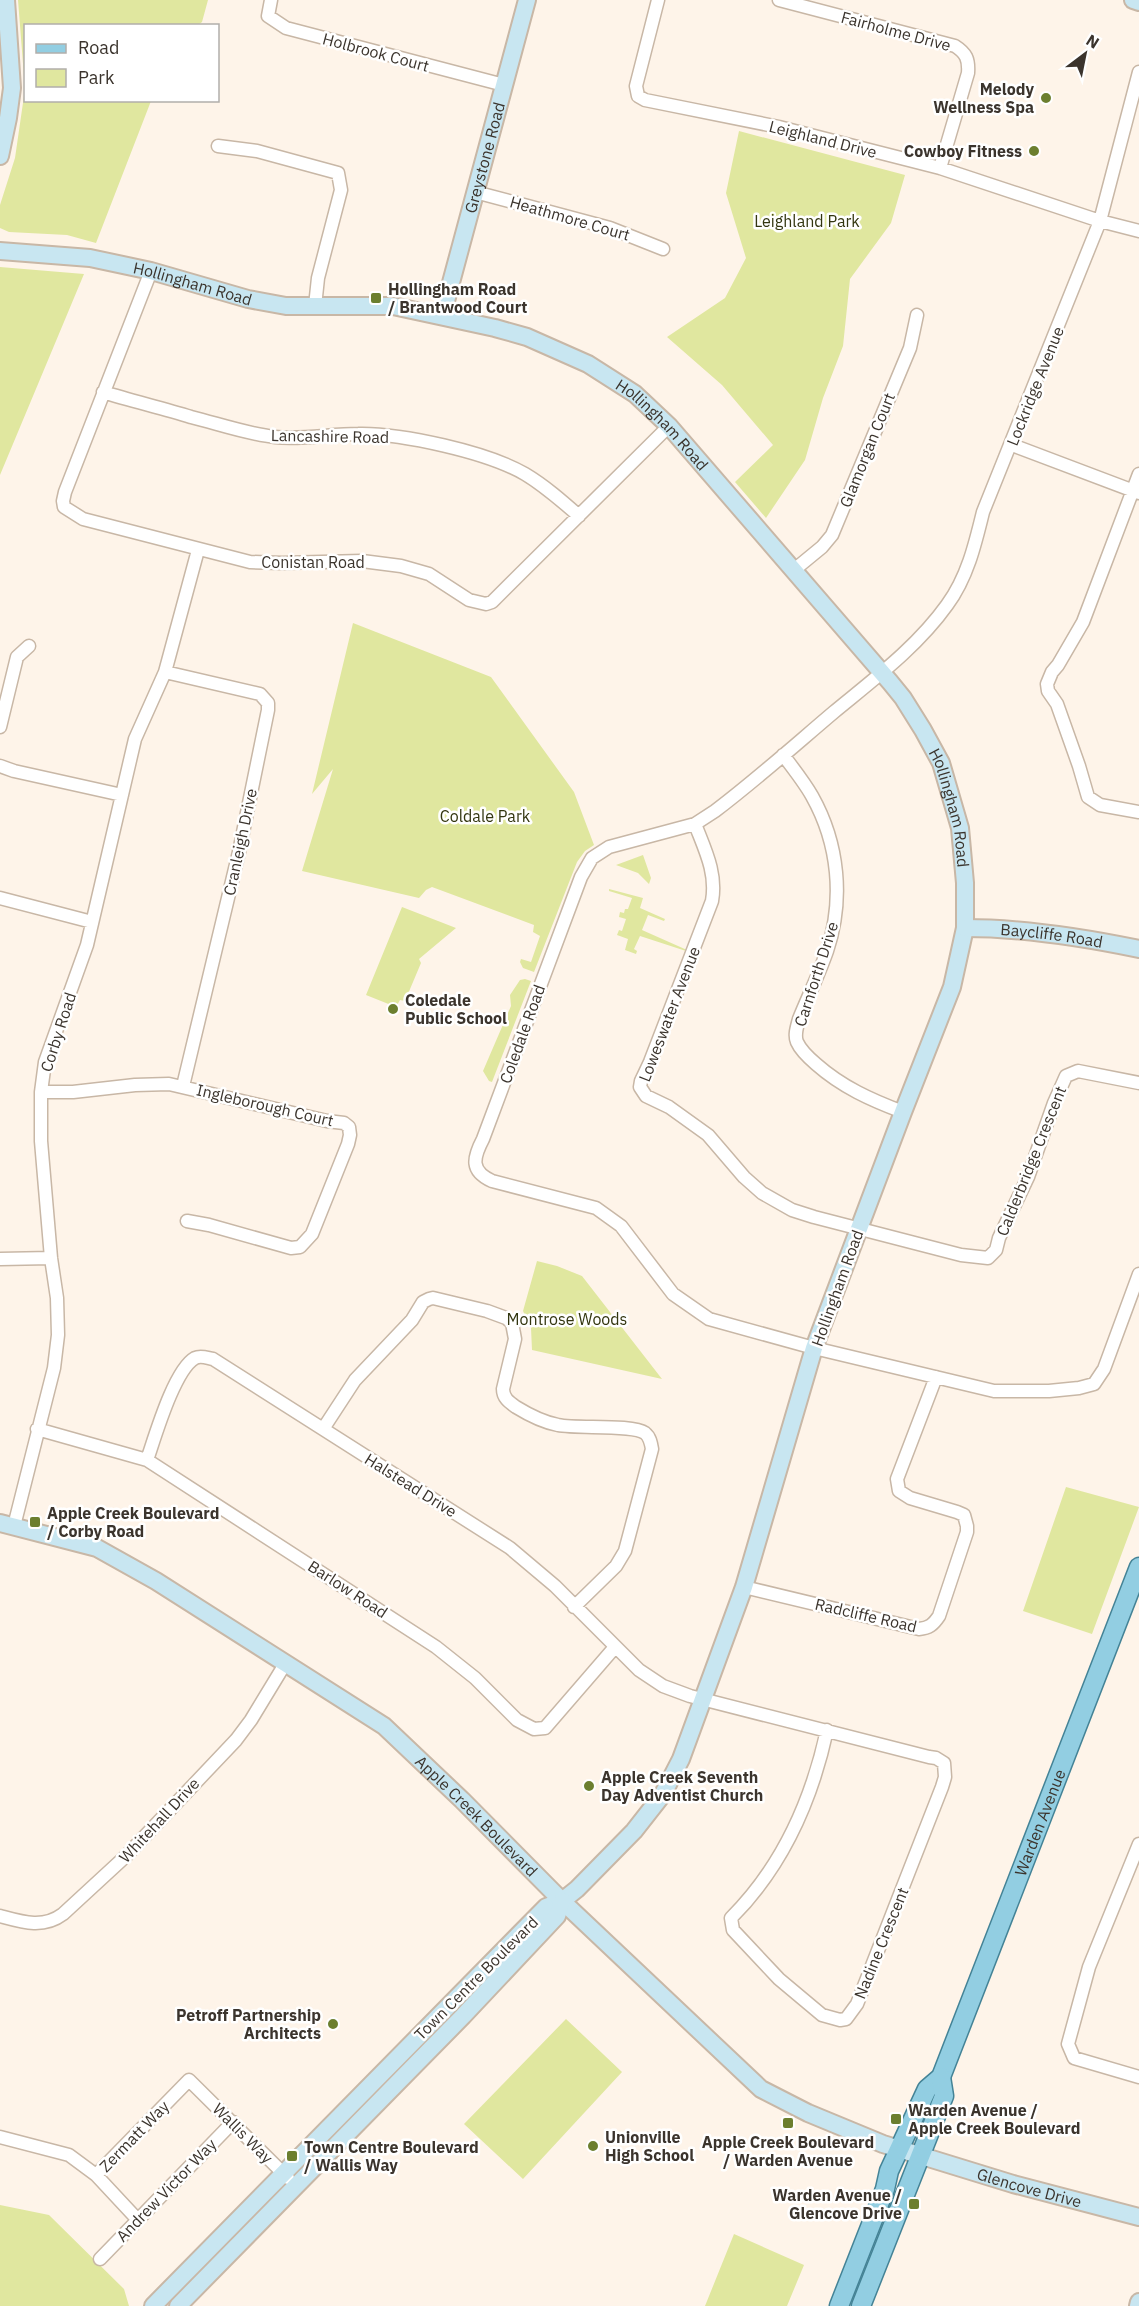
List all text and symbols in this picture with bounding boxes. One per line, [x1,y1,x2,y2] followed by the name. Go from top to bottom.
[839,7,953,55] street label: Fairholme Drive
[24,24,219,102] legend
[1055,24,1115,84] north arrow
[321,28,431,76] street label: Holbrook Court
[1083,30,1103,53] text: N
[78,36,119,59] text: Road
[78,66,115,89] text: Park
[933,79,1034,117] place label: Melody Wellness Spa
[1039,91,1053,105] marker: Melody Wellness Spa
[460,100,509,215] street label: Greystone Road
[767,116,879,162] street label: Leighland Drive
[904,141,1022,161] place label: Cowboy Fitness
[1027,144,1041,158] marker: Cowboy Fitness
[508,191,632,245] street label: Heathmore Court
[754,211,860,231] park label: Leighland Park
[131,257,254,310] street label: Hollingham Road
[388,279,527,317] place label: Hollingham Road / Brantwood Court
[369,291,383,305] marker: Hollingham Road / Brantwood Court
[1002,323,1068,449] street label: Lockridge Avenue
[612,374,713,474] street label: Hollingham Road
[835,390,899,510] street label: Glamorgan Court
[271,425,389,447] street label: Lancashire Road
[261,552,365,572] street label: Conistan Road
[925,745,974,868] street label: Hollingham Road
[219,786,261,897] street label: Cranleigh Drive
[440,806,531,826] park label: Coldale Park
[790,919,842,1029] street label: Carnforth Drive
[1000,919,1104,952] street label: Baycliffe Road
[634,943,704,1085] street label: Loweswater Avenue
[495,982,549,1086] street label: Coledale Road
[36,990,80,1074] street label: Corby Road
[405,990,507,1028] place label: Coledale Public School
[386,1002,400,1016] marker: Coledale Public School
[195,1080,335,1130] street label: Ingleborough Court
[992,1083,1070,1239] street label: Calderbridge Crescent
[807,1227,867,1349] street label: Hollingham Road
[507,1309,627,1329] park label: Montrose Woods
[361,1449,461,1521] street label: Halstead Drive
[47,1503,219,1541] place label: Apple Creek Boulevard / Corby Road
[28,1515,42,1529] marker: Apple Creek Boulevard / Corby Road
[304,1556,392,1622] street label: Barlow Road
[813,1594,919,1636] street label: Radcliffe Road
[411,1751,542,1881] street label: Apple Creek Boulevard
[1010,1766,1070,1879] street label: Warden Avenue
[601,1767,763,1805] place label: Apple Creek Seventh Day Adventist Church
[115,1773,204,1867] street label: Whitehall Drive
[582,1779,596,1793] marker: Apple Creek Seventh Day Adventist Church
[850,1884,912,2002] street label: Nadine Crescent
[410,1912,542,2044] street label: Town Centre Boulevard
[176,2005,321,2043] place label: Petroff Partnership Architects
[326,2017,340,2031] marker: Petroff Partnership Architects
[95,2096,173,2176] street label: Zermatt Way
[209,2099,277,2167] street label: Wallis Way
[908,2100,1080,2138] place label: Warden Avenue / Apple Creek Boulevard
[889,2112,903,2126] marker: Warden Avenue / Apple Creek Boulevard
[781,2116,795,2130] marker: Apple Creek Boulevard / Warden Avenue
[605,2127,694,2165] place label: Unionville High School
[702,2132,874,2170] place label: Apple Creek Boulevard / Warden Avenue
[112,2134,220,2246] street label: Andrew Victor Way
[304,2137,479,2175] place label: Town Centre Boulevard / Wallis Way
[586,2139,600,2153] marker: Unionville High School
[285,2149,299,2163] marker: Town Centre Boulevard / Wallis Way
[975,2164,1084,2212] street label: Glencove Drive
[772,2185,902,2223] place label: Warden Avenue / Glencove Drive
[907,2197,921,2211] marker: Warden Avenue / Glencove Drive

